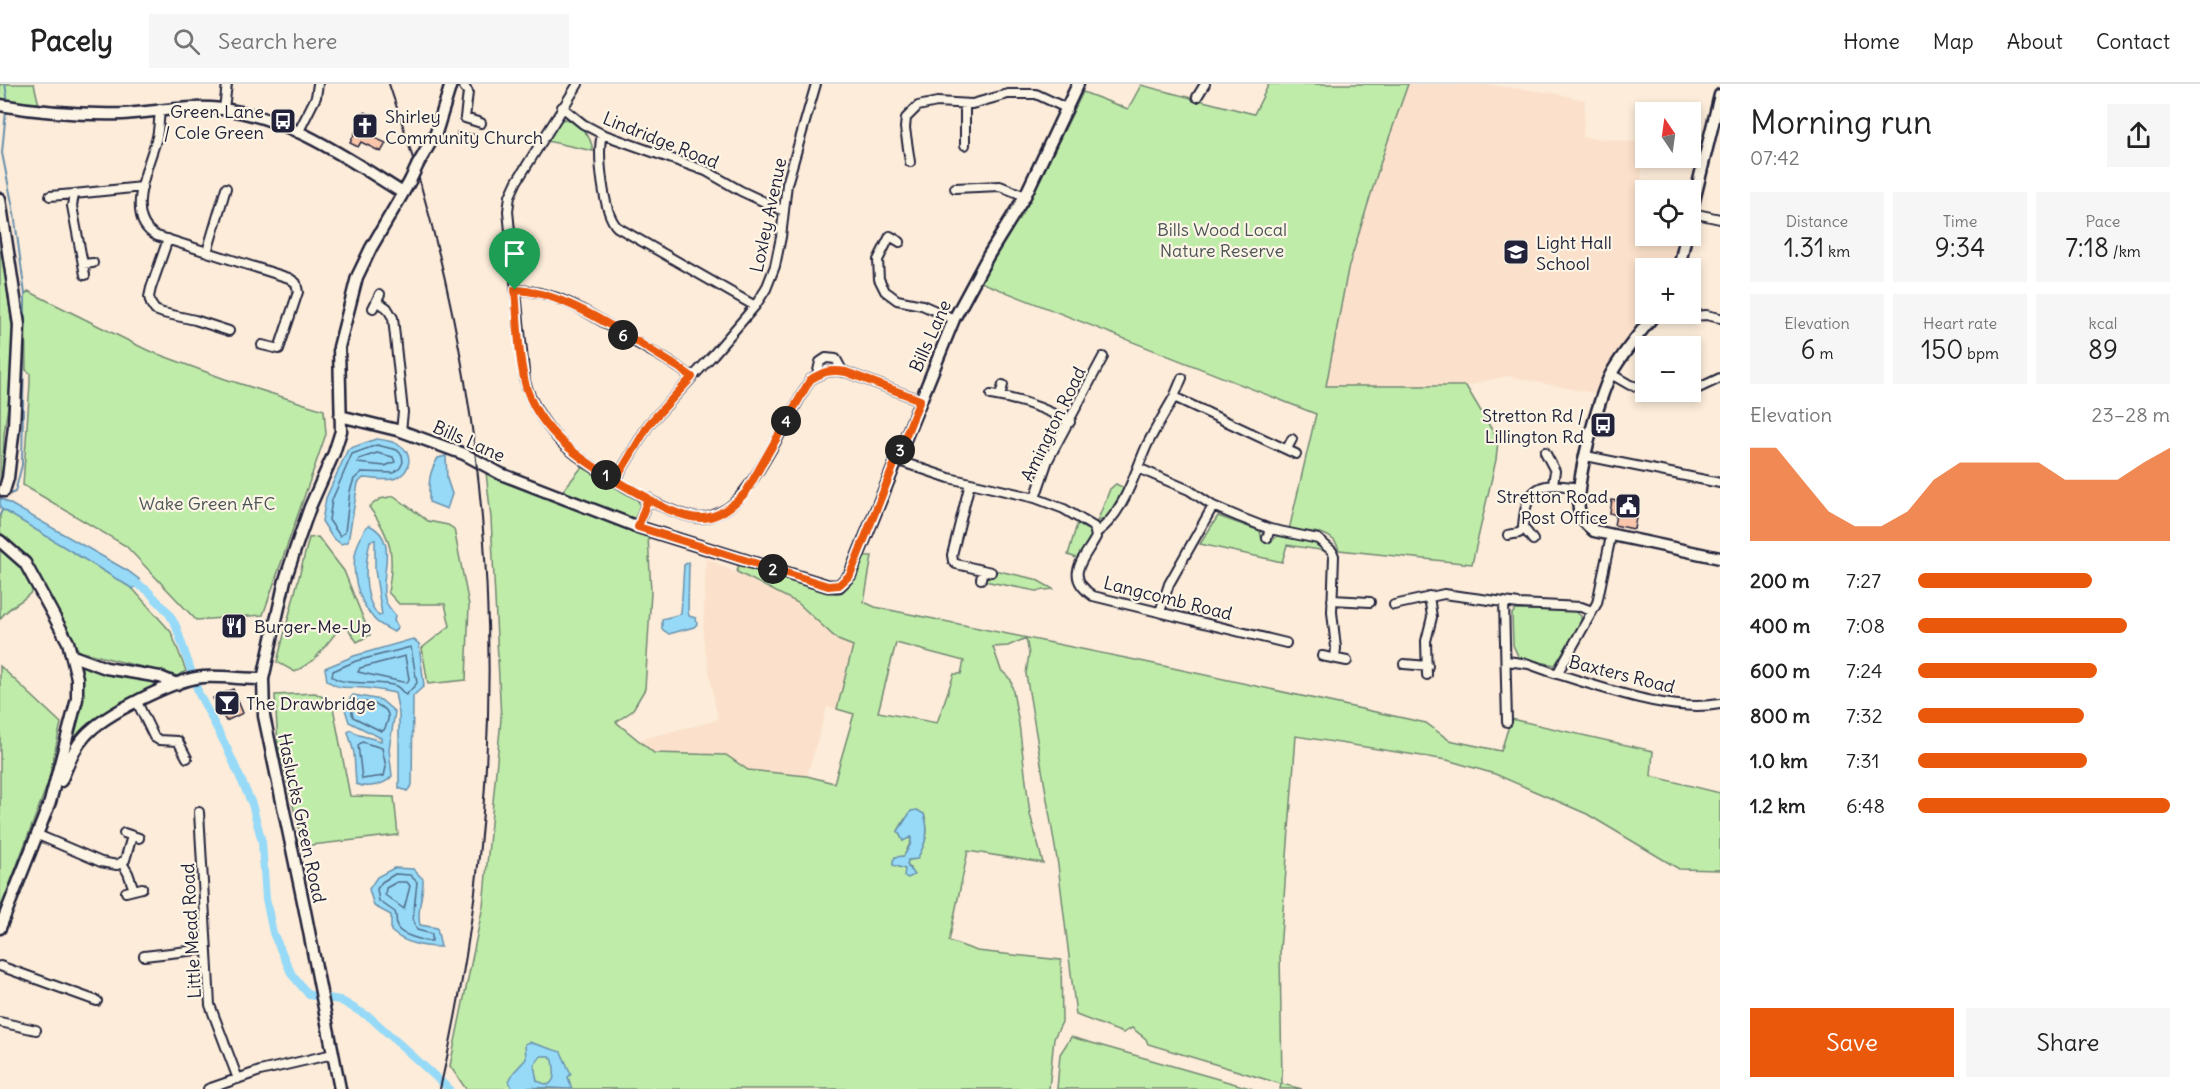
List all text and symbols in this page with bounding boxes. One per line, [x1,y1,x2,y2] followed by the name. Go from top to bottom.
[149,14,569,68] search box
[30,23,113,59] text: Pacely
[170,25,203,58] icon: search
[218,27,337,55] text: Search here
[1843,28,1900,55] text: Home
[1933,28,1974,55] text: Map
[2007,28,2063,55] text: About
[2096,28,2170,55] text: Contact
[164,100,264,144] place label: Green Lane / Cole Green
[1750,101,1932,143] text: Morning run
[1635,102,1701,168] north arrow
[1635,102,1701,402] map controls
[2107,104,2170,167] button: share
[385,105,543,149] place label: Shirley Community Church
[268,106,298,136] bus stop icon: Green Lane / Cole Green
[600,106,723,174] street label: Lindridge Road
[350,111,380,141] church icon: Shirley Community Church
[1750,145,1800,170] text: 07:42
[745,155,791,275] street label: Loxley Avenue
[1635,180,1701,246] button: locate
[1786,211,1848,231] text: Distance
[1943,211,1977,231] text: Time
[2086,211,2120,231] text: Pace
[1157,218,1287,262] park label: Bills Wood Local Nature Reserve
[489,228,540,290] pin
[1536,231,1612,275] place label: Light Hall School
[1784,231,1824,264] text: 1.31
[1935,231,1985,264] text: 9:34
[2065,231,2109,264] text: 7:18
[498,237,531,270] icon: arrive
[1501,237,1531,267] school or university icon: Light Hall School
[1824,241,1850,261] text: km
[2109,241,2141,261] text: /km
[1635,258,1701,324] button: +
[904,296,956,376] street label: Bills Lane
[1784,313,1850,333] text: Elevation
[1923,313,1997,333] text: Heart rate
[2089,313,2117,333] text: kcal
[608,320,638,350] pin: 6
[618,325,628,345] text: 6
[1801,333,1816,366] text: 6
[1921,333,1963,366] text: 150
[2088,333,2118,366] text: 89
[1635,336,1701,402] button: −
[1816,343,1833,363] text: m
[1963,343,1999,363] text: bpm
[1015,362,1091,485] street label: Amington Road
[1750,402,1832,427] text: Elevation
[2092,402,2170,427] text: 23–28 m
[1482,404,1584,448] place label: Stretton Rd / Lillington Rd
[771,406,801,436] pin: 4
[1588,410,1618,440] bus stop icon: Stretton Rd / Lillington Rd
[781,411,791,431] text: 4
[429,415,509,467] street label: Bills Lane
[885,435,915,465] pin: 3
[895,440,905,460] text: 3
[591,460,621,490] pin: 1
[603,465,609,485] text: 1
[1497,485,1608,529] place label: Stretton Road Post Office
[1613,491,1643,521] public building icon: Stretton Road Post Office
[139,492,275,515] park label: Wake Green AFC
[758,554,788,584] pin: 2
[769,559,777,579] text: 2
[1750,568,1810,593] text: 200 m
[1846,568,1881,593] text: 7:27
[1101,571,1235,625] street label: Langcomb Road
[219,611,249,641] restaurant icon: Burger-Me-Up
[1750,613,1810,638] text: 400 m
[1846,613,1885,638] text: 7:08
[254,615,371,638] place label: Burger-Me-Up
[1567,650,1678,698] street label: Baxters Road
[1750,658,1810,683] text: 600 m
[1846,658,1883,683] text: 7:24
[212,688,242,718] bar icon: The Drawbridge
[246,692,376,715] place label: The Drawbridge
[1750,703,1810,728] text: 800 m
[1846,703,1883,728] text: 7:32
[273,731,331,905] street label: Haslucks Green Road
[1750,748,1808,773] text: 1.0 km
[1846,748,1879,773] text: 7:31
[1750,793,1806,818] text: 1.2 km
[1846,793,1885,818] text: 6:48
[176,862,206,999] street label: Little Mead Road
[1750,1008,1954,1077] button: Save
[1966,1008,2170,1077] button: Share

